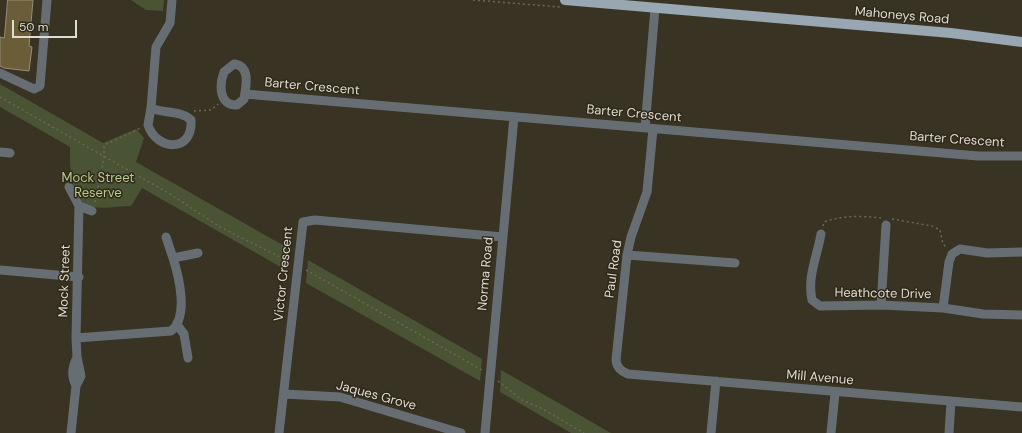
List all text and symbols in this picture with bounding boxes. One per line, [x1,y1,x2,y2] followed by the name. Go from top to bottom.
[854,4,950,28] street label: Mahoneys Road
[14,12,79,38] scale bar
[19,19,48,35] text: 50 m
[264,75,360,99] street label: Barter Crescent
[586,102,682,126] street label: Barter Crescent
[909,129,1005,151] street label: Barter Crescent
[62,171,134,202] park label: Mock Street Reserve
[271,226,297,322] street label: Victor Crescent
[475,237,497,311] street label: Norma Road
[602,239,626,299] street label: Paul Road
[56,244,74,318] street label: Mock Street
[834,285,932,303] street label: Heathcote Drive
[786,367,854,389] street label: Mill Avenue
[334,378,418,414] street label: Jaques Grove

